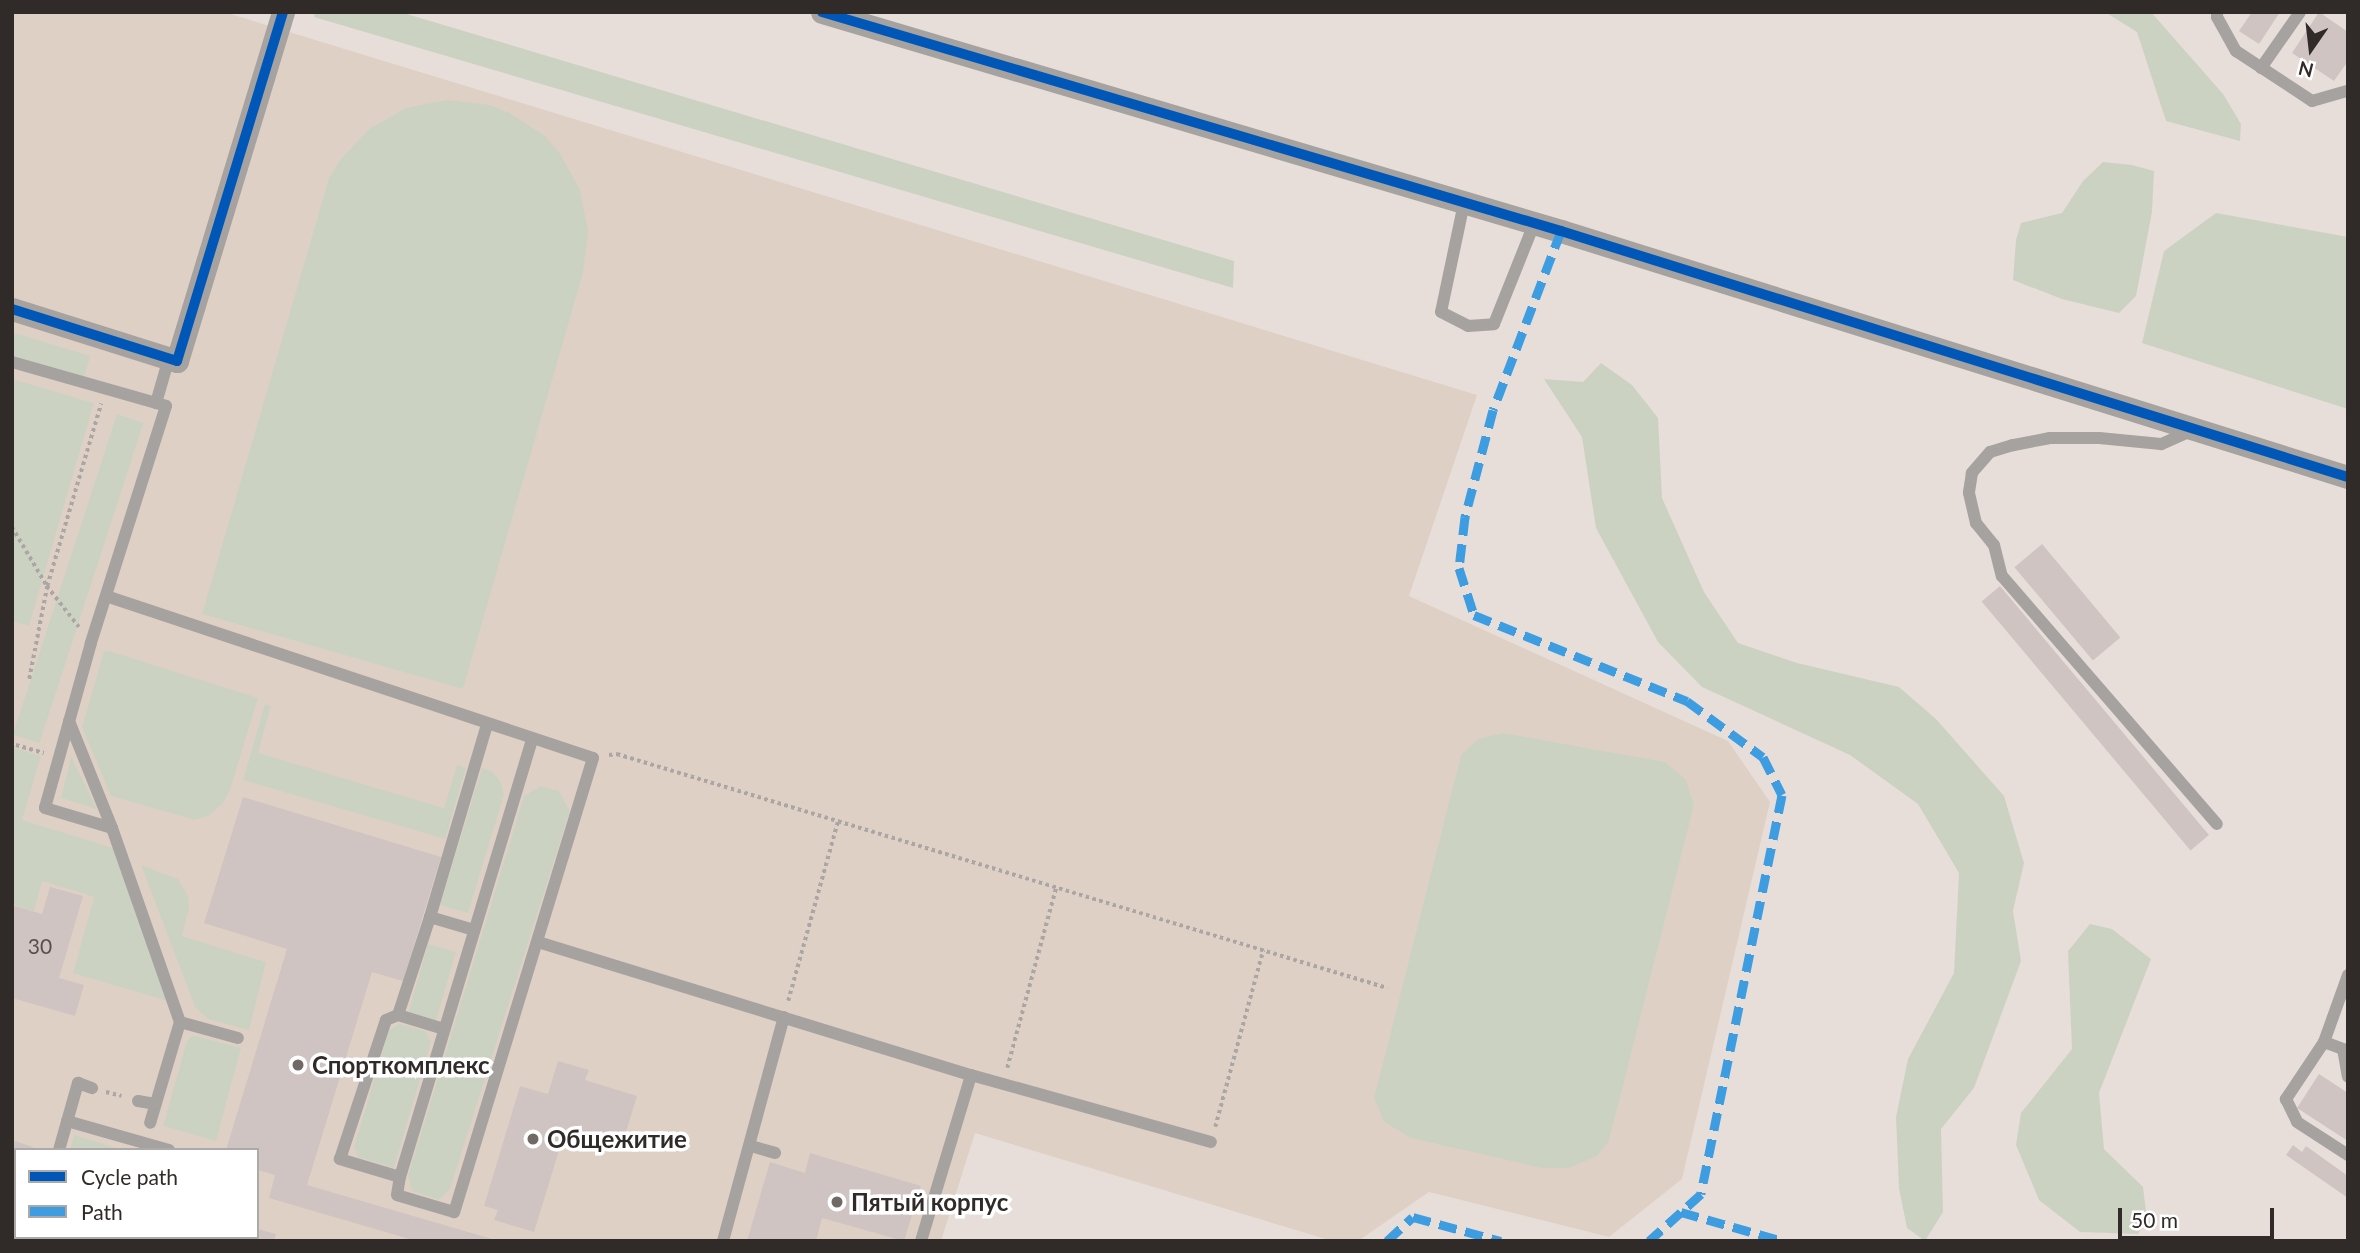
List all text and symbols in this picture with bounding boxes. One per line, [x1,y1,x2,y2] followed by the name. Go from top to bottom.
[2276,14,2346,84] north arrow
[2296,57,2316,83] text: N
[28,933,52,959] house number: 30
[312,1051,490,1079] place label: Спорткомплекс
[290,1057,306,1073] marker: Спорткомплекс
[547,1125,687,1153] place label: Общежитие
[525,1131,541,1147] marker: Общежитие
[14,1148,259,1239] legend
[81,1164,178,1189] text: Cycle path
[851,1188,1008,1216] place label: Пятый корпус
[829,1194,845,1210] marker: Пятый корпус
[2122,1194,2278,1238] scale bar
[81,1199,123,1224] text: Path
[2131,1207,2178,1232] text: 50 m

